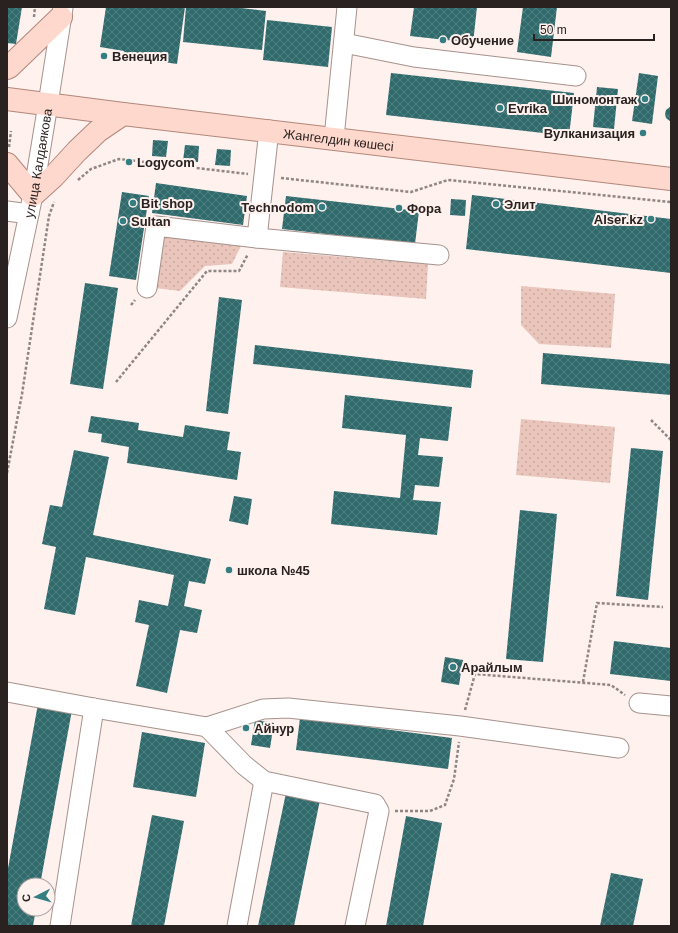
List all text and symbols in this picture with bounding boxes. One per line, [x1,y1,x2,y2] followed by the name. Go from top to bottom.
[534,16,654,42] scale bar
[540,23,567,37] text: 50 m
[451,33,514,48] place label: Обучение
[438,35,448,45] marker: Обучение
[112,49,167,64] place label: Венеция
[99,51,109,61] marker: Венеция
[552,92,638,107] place label: Шиномонтаж
[640,94,650,104] marker: Шиномонтаж
[508,101,548,116] place label: Evrika
[495,103,505,113] marker: Evrika
[21,107,55,219] street label: улица Калдаякова
[282,126,395,154] street label: Жангелдин көшесі
[544,126,635,141] place label: Вулканизация
[638,128,648,138] marker: Вулканизация
[137,155,195,170] place label: Logycom
[124,157,134,167] marker: Logycom
[141,196,193,211] place label: Bit shop
[504,197,536,212] place label: Элит
[128,198,138,208] marker: Bit shop
[491,199,501,209] marker: Элит
[241,200,314,215] place label: Technodom
[407,201,442,216] place label: Фора
[317,202,327,212] marker: Technodom
[394,203,404,213] marker: Фора
[594,212,643,227] place label: Alser.kz
[131,214,171,229] place label: Sultan
[646,214,656,224] marker: Alser.kz
[118,216,128,226] marker: Sultan
[237,563,310,578] place label: школа №45
[224,565,234,575] marker: школа №45
[461,660,523,675] place label: Арайлым
[448,662,458,672] marker: Арайлым
[254,721,294,736] place label: Айнур
[241,723,251,733] marker: Айнур
[16,877,56,917] north arrow
[20,893,32,903] text: С

